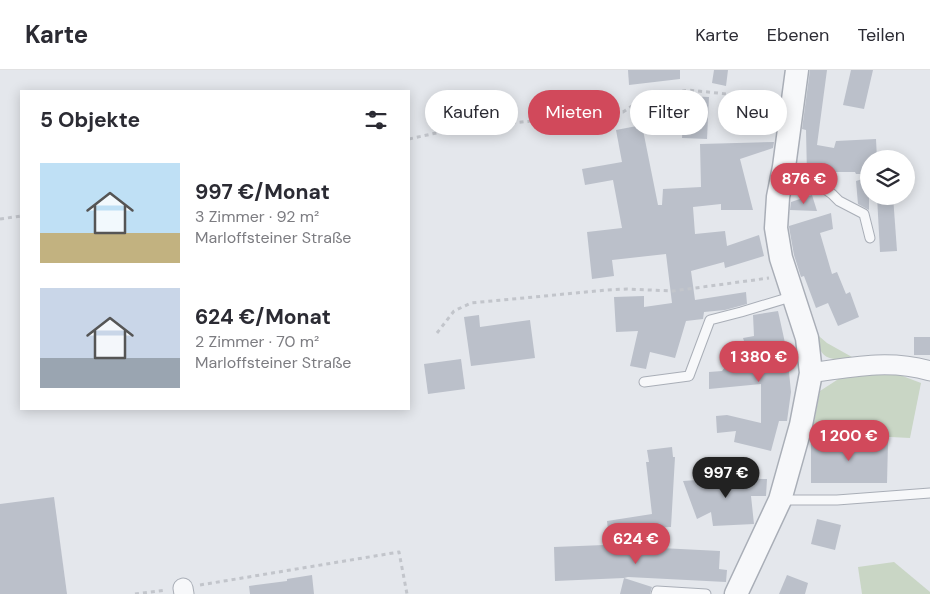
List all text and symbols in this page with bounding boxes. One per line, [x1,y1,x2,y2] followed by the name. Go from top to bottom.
[25,19,88,50] text: Karte
[695,23,739,47] text: Karte
[767,23,829,47] text: Ebenen
[857,23,905,47] text: Teilen
[425,90,518,135] chip: Kaufen
[528,90,620,135] chip: Mieten
[630,90,708,135] chip: Filter
[718,90,787,135] chip: Neu
[40,106,140,134] text: 5 Objekte
[362,106,390,134] icon: filters
[860,150,915,205] map controls
[860,150,915,205] button: layers
[769,162,839,205] pin: 876 €
[782,168,826,189] text: 876 €
[195,178,330,206] text: 997 €/Monat
[80,183,140,243] icon: home
[195,206,319,227] text: 3 Zimmer · 92 m²
[195,227,351,248] text: Marloffsteiner Straße
[195,303,331,331] text: 624 €/Monat
[80,308,140,368] icon: home
[195,331,319,352] text: 2 Zimmer · 70 m²
[713,340,805,383] pin: 1 380 €
[730,346,788,367] text: 1 380 €
[195,352,351,373] text: Marloffsteiner Straße
[803,420,895,462] pin: 1 200 €
[820,425,878,446] text: 1 200 €
[691,456,761,499] pin: 997 €
[703,462,749,483] text: 997 €
[601,522,671,565] pin: 624 €
[613,528,659,549] text: 624 €

